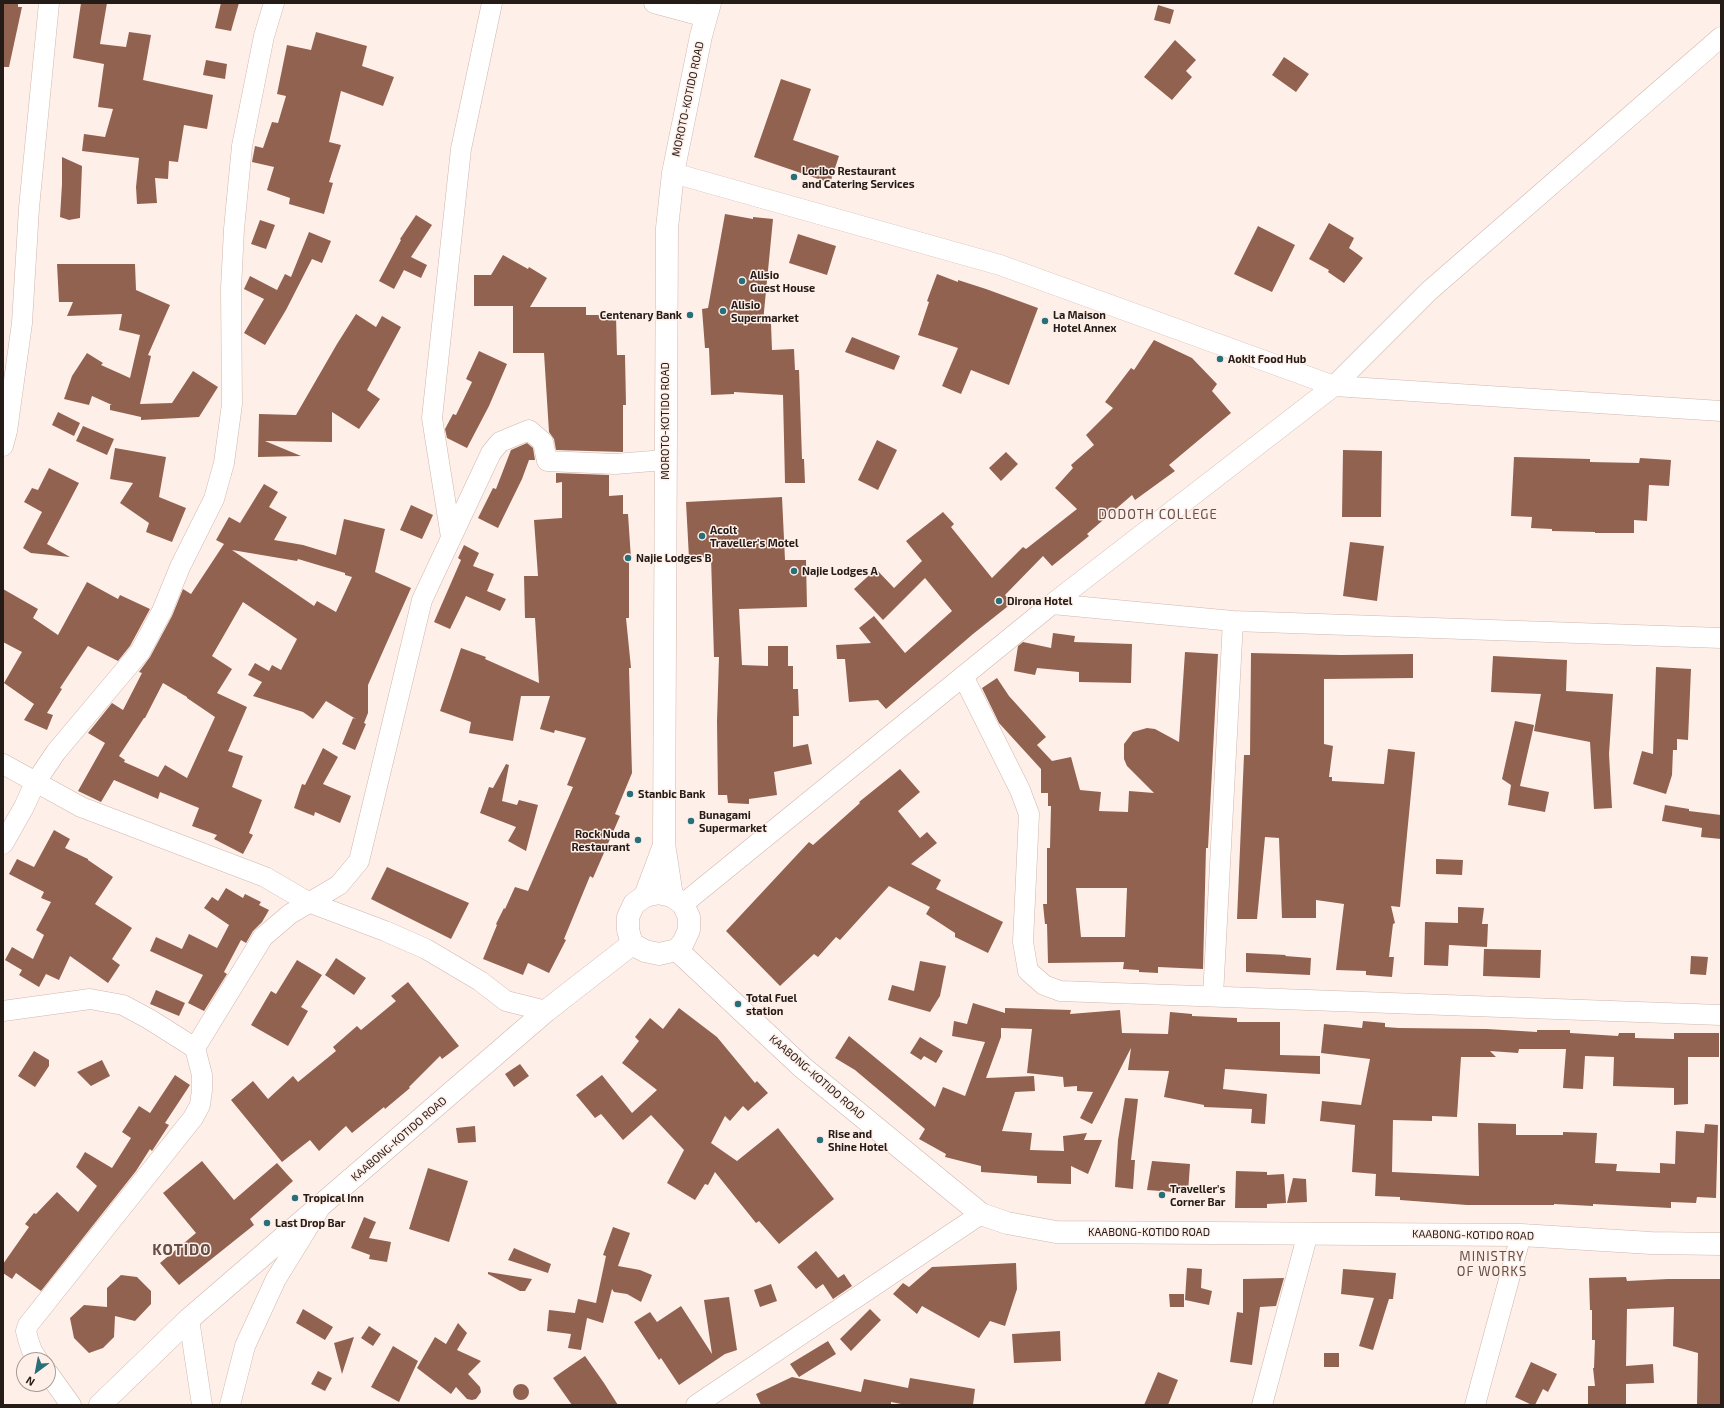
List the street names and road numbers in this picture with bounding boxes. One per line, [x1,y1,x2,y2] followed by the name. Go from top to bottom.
[669,40,707,158] street label: MOROTO-KOTIDO ROAD
[658,362,672,480] street label: MOROTO-KOTIDO ROAD
[767,1032,867,1122] street label: KAABONG-KOTIDO ROAD
[349,1094,449,1184] street label: KAABONG-KOTIDO ROAD
[1088,1225,1210,1239] street label: KAABONG-KOTIDO ROAD
[1412,1227,1534,1243] street label: KAABONG-KOTIDO ROAD

